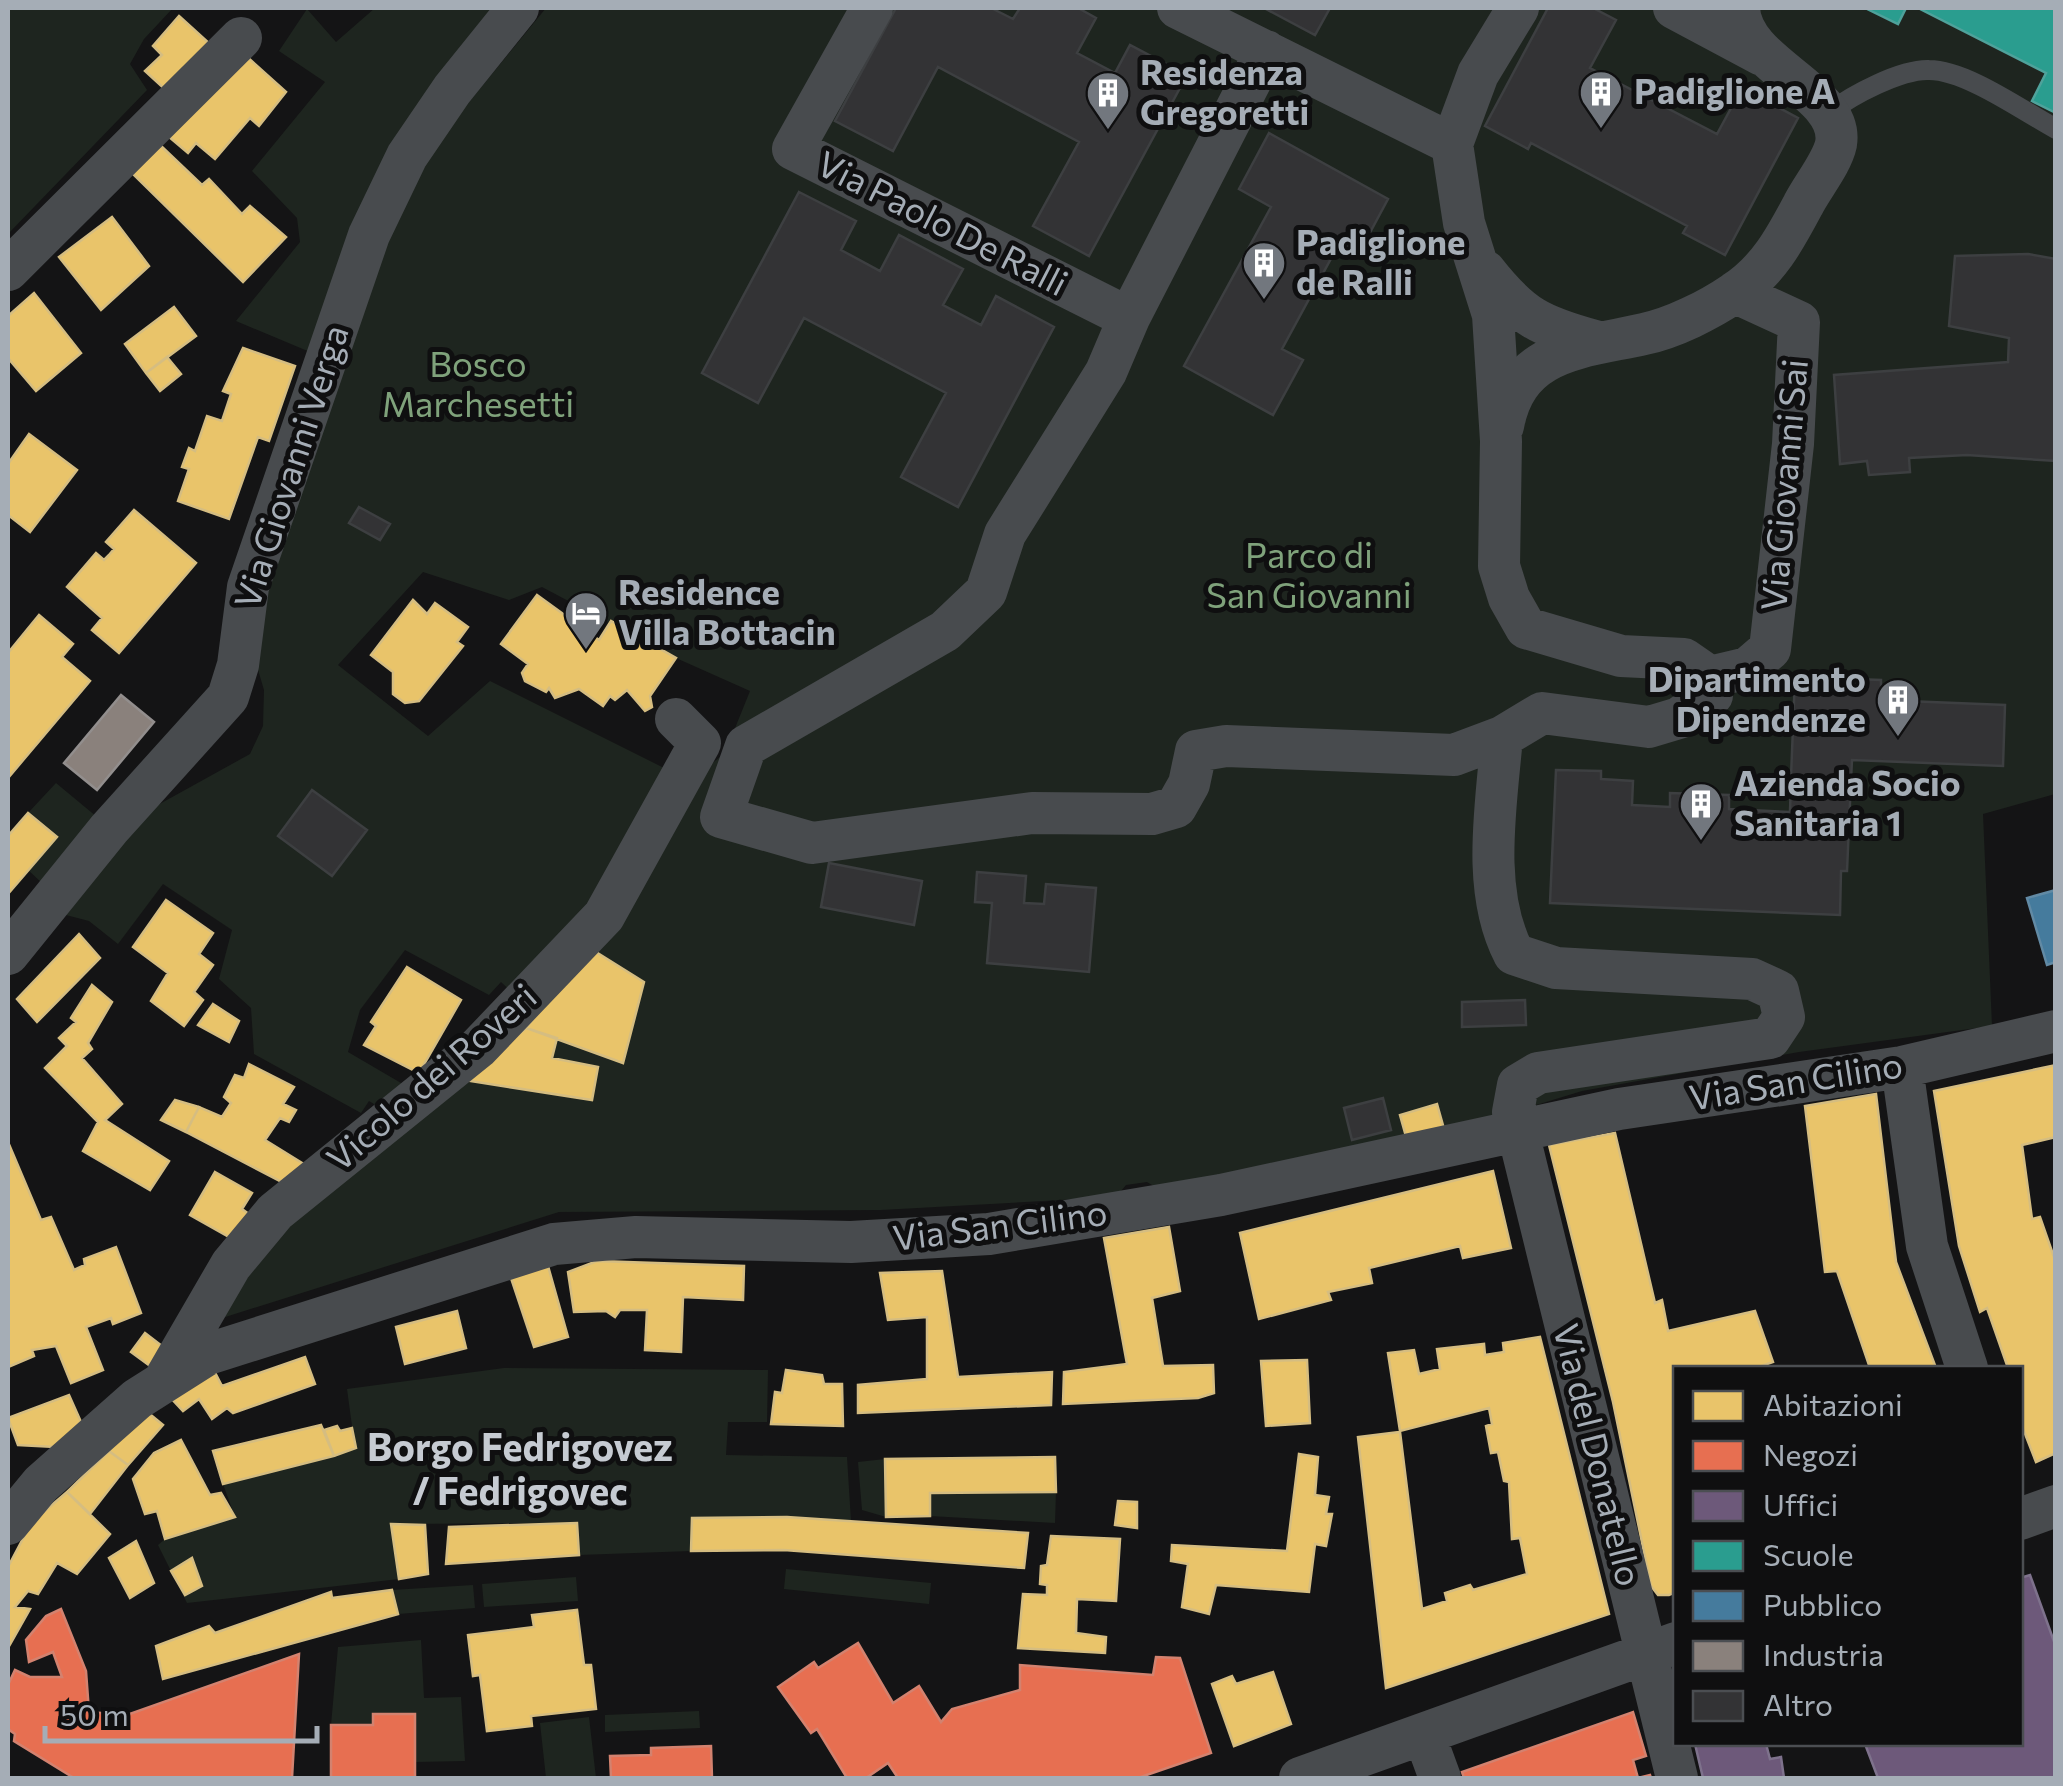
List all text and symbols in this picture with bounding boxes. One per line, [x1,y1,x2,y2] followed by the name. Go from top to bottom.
[1140,49,1309,132] place label: Residenza Gregoretti
[1634,68,1835,111] place label: Padiglione A
[1578,69,1624,130] building icon: Padiglione A
[1085,70,1131,131] building icon: Residenza Gregoretti
[811,140,1075,303] street label: Via Paolo De Ralli
[1296,219,1466,302] place label: Padiglione de Ralli
[1241,240,1287,301] building icon: Padiglione de Ralli
[223,319,356,614] street label: Via Giovanni Verga
[382,341,574,424] park label: Bosco Marchesetti
[1750,357,1815,612] street label: Via Giovanni Sai
[1206,532,1412,615] park label: Parco di San Giovanni
[618,569,836,652] place label: Residence Villa Bottacin
[563,590,609,651] hotel icon: Residence Villa Bottacin
[1648,656,1866,739] place label: Dipartimento Dipendenze
[1875,677,1921,738] building icon: Dipartimento Dipendenze
[1734,760,1961,843] place label: Azienda Socio Sanitaria 1
[1678,781,1724,842] building icon: Azienda Socio Sanitaria 1
[317,973,544,1179] street label: Vicolo dei Roveri
[1686,1041,1905,1118] street label: Via San Cilino
[890,1189,1109,1258] street label: Via San Cilino
[1546,1319,1653,1590] street label: Via del Donatello
[1673,1366,2023,1746] legend
[1763,1385,1903,1422] text: Abitazioni
[367,1422,673,1513] district label: Borgo Fedrigovez / Fedrigovec
[1763,1435,1858,1472] text: Negozi
[1763,1485,1838,1522] text: Uffici
[1763,1535,1854,1572] text: Scuole
[1763,1585,1882,1622] text: Pubblico
[1763,1635,1884,1672] text: Industria
[45,1681,318,1743] scale bar
[1763,1685,1833,1722] text: Altro
[60,1695,129,1732] text: 50 m

